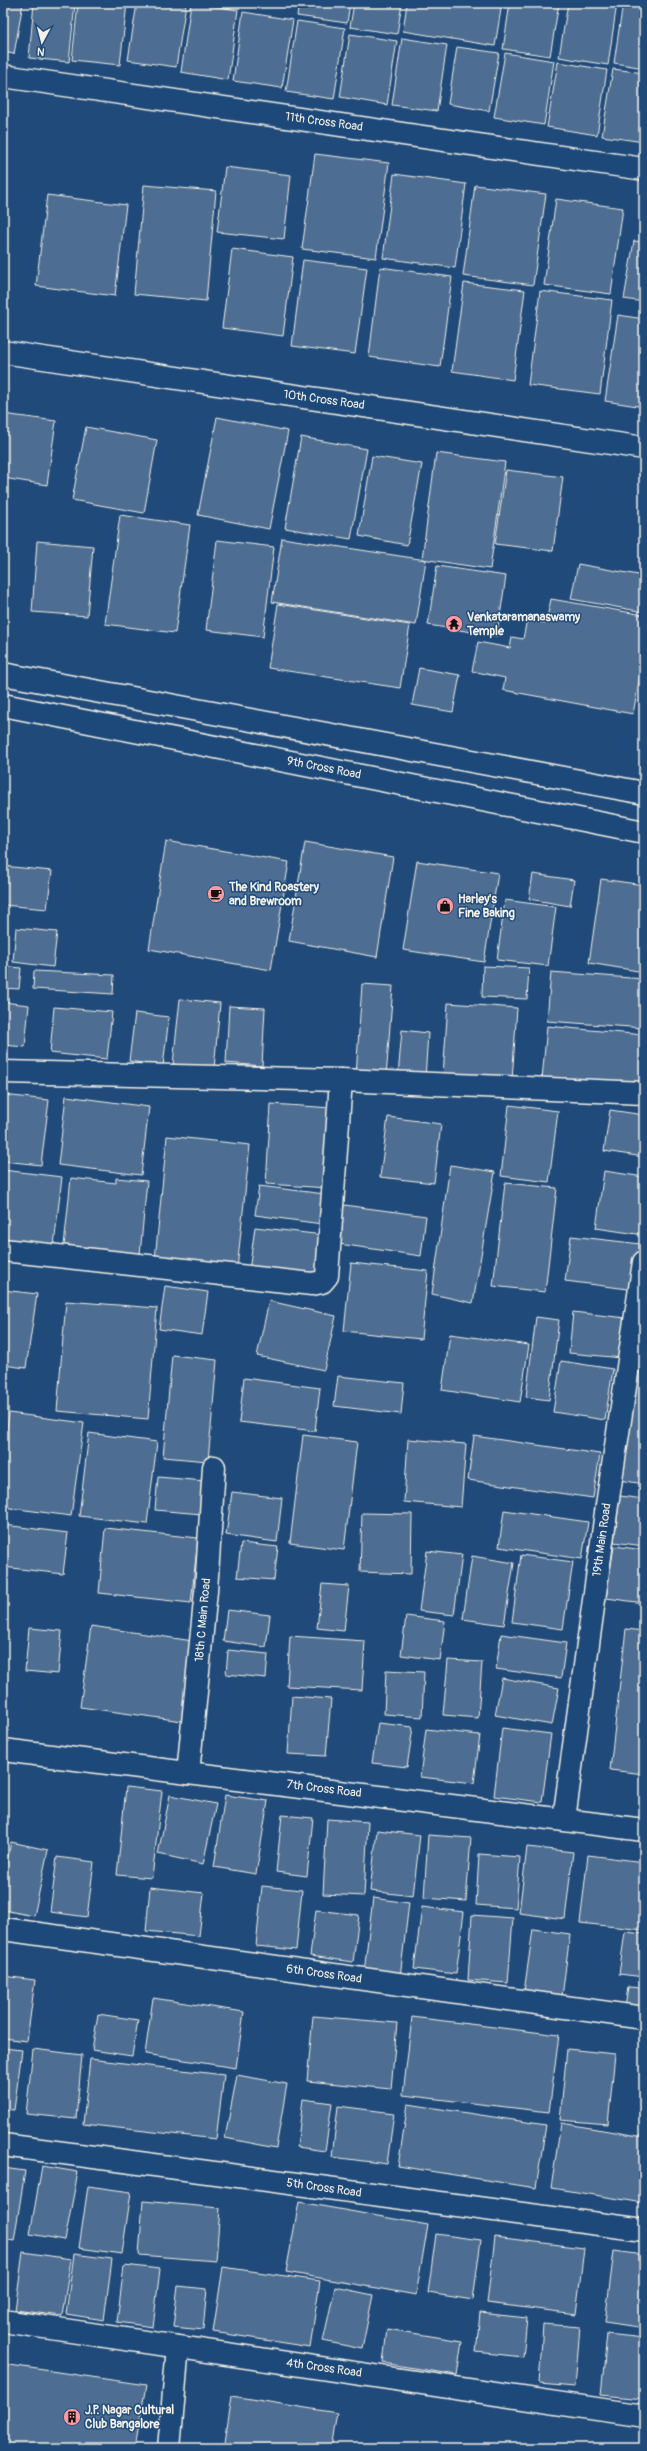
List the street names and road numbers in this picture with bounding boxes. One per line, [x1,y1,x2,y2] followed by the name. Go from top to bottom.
[284,109,364,135] street label: 11th Cross Road
[282,387,366,413] street label: 10th Cross Road
[286,753,363,783] street label: 9th Cross Road
[589,1502,615,1578] street label: 19th Main Road
[192,1577,214,1663] street label: 18th C Main Road
[286,1777,362,1801] street label: 7th Cross Road
[285,1961,363,1987] street label: 6th Cross Road
[285,2175,363,2201] street label: 5th Cross Road
[285,2355,363,2381] street label: 4th Cross Road

